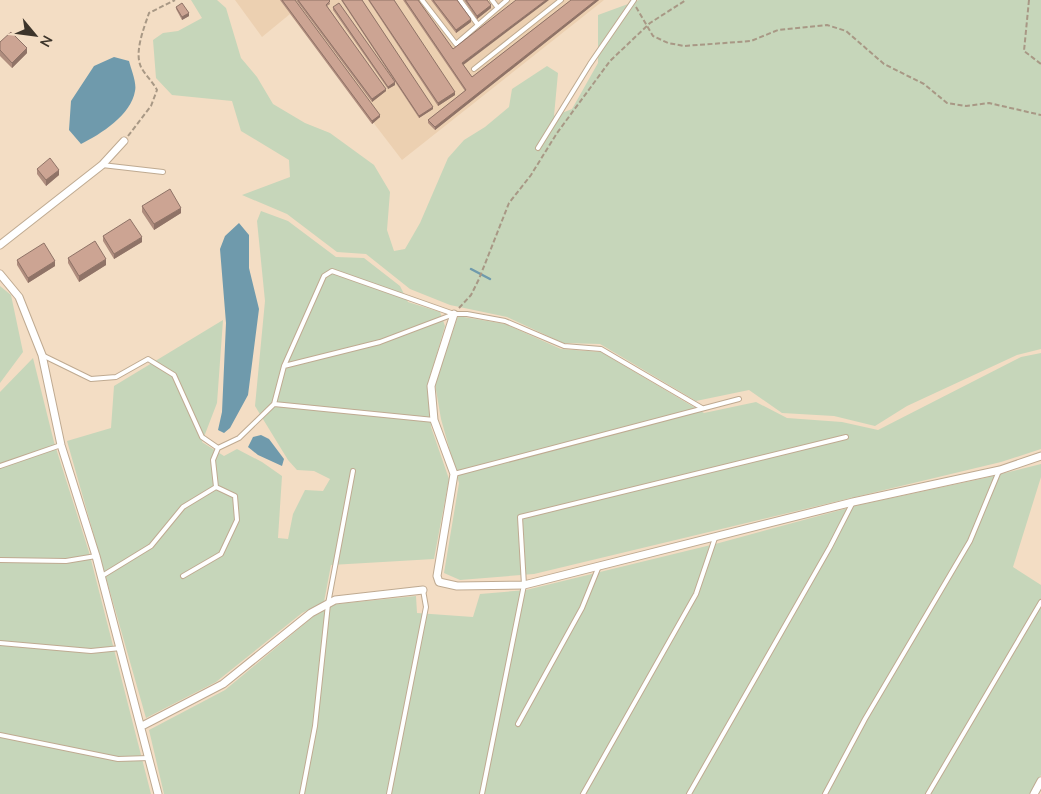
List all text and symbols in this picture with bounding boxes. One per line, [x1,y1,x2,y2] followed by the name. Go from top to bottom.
[10,10,60,60] north arrow
[35,32,57,50] text: N

